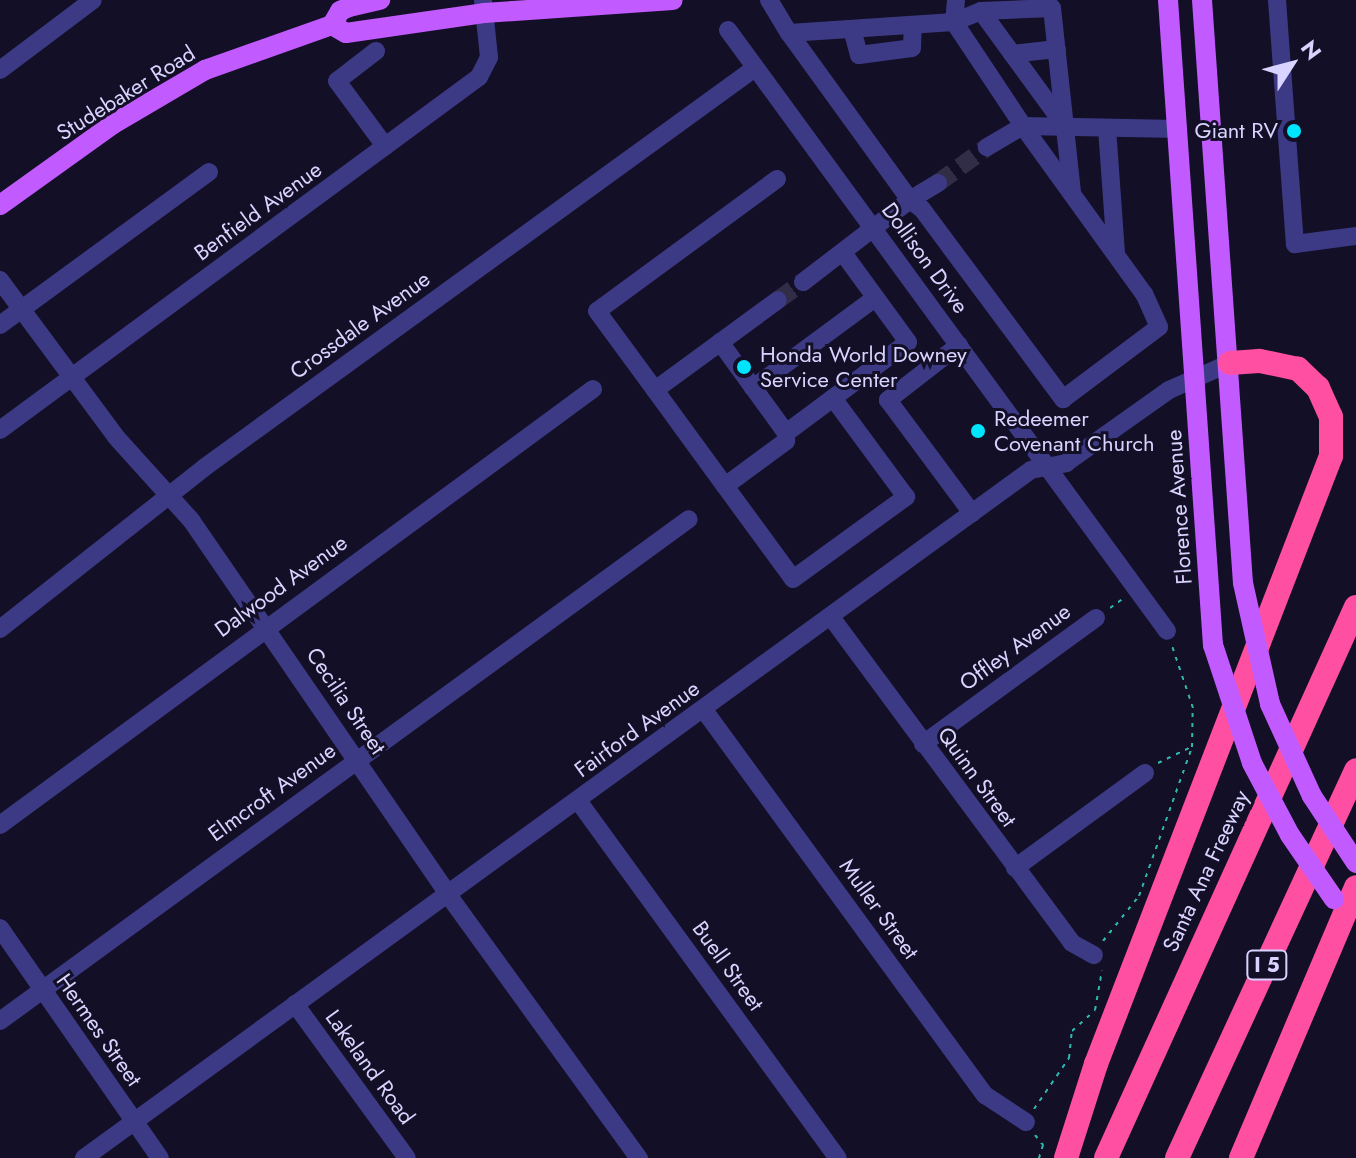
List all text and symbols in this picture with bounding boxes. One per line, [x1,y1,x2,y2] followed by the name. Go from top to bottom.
[1252,24,1332,104] north arrow
[1293,33,1329,66] text: N
[52,40,200,146] street label: Studebaker Road
[1194,118,1278,144] place label: Giant RV
[1285,122,1303,140] marker: Giant RV
[189,156,327,266] street label: Benfield Avenue
[876,197,974,319] street label: Dollison Drive
[285,265,435,385] street label: Crossdale Avenue
[760,341,967,392] place label: Honda World Downey Service Center
[735,358,753,376] marker: Honda World Downey Service Center
[994,405,1154,456] place label: Redeemer Covenant Church
[969,422,987,440] marker: Redeemer Covenant Church
[1160,429,1198,585] street label: Florence Avenue
[210,529,352,643] street label: Dalwood Avenue
[954,598,1076,696] street label: Offley Avenue
[301,643,391,759] street label: Cecilia Street
[569,675,705,783] street label: Fairford Avenue
[932,722,1022,832] street label: Quinn Street
[203,737,341,847] street label: Elmcroft Avenue
[1157,786,1255,956] street label: Santa Ana Freeway
[834,854,924,964] street label: Muller Street
[687,916,769,1016] street label: Buell Street
[1245,949,1289,981] road number: I 5
[51,969,147,1091] street label: Hermes Street
[320,1005,420,1129] street label: Lakeland Road

